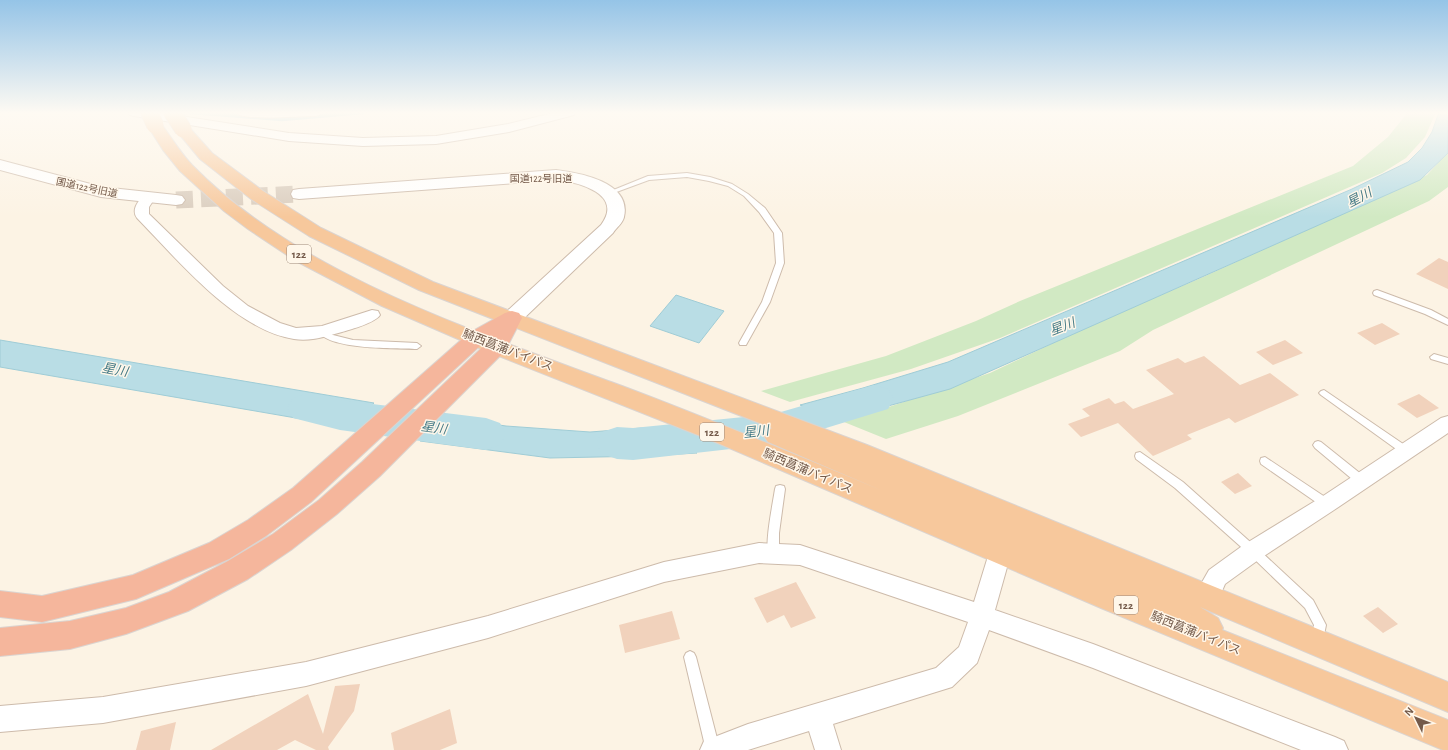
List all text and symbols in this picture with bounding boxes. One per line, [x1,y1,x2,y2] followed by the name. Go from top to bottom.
[510,173,572,184] street label: 国道122号旧道
[55,176,119,199] street label: 国道122号旧道
[1345,185,1376,210] water label: 星川
[287,245,311,263] road number: 122
[1048,315,1079,338] water label: 星川
[461,327,555,373] street label: 騎西菖蒲バイパス
[101,361,131,379] water label: 星川
[420,419,450,437] water label: 星川
[700,423,724,441] road number: 122
[742,423,772,441] water label: 星川
[762,447,854,495] street label: 騎西菖蒲バイパス
[1114,596,1138,614] road number: 122
[1149,609,1243,657] street label: 騎西菖蒲バイパス
[1396,698,1436,738] north arrow
[1402,705,1416,718] text: N

